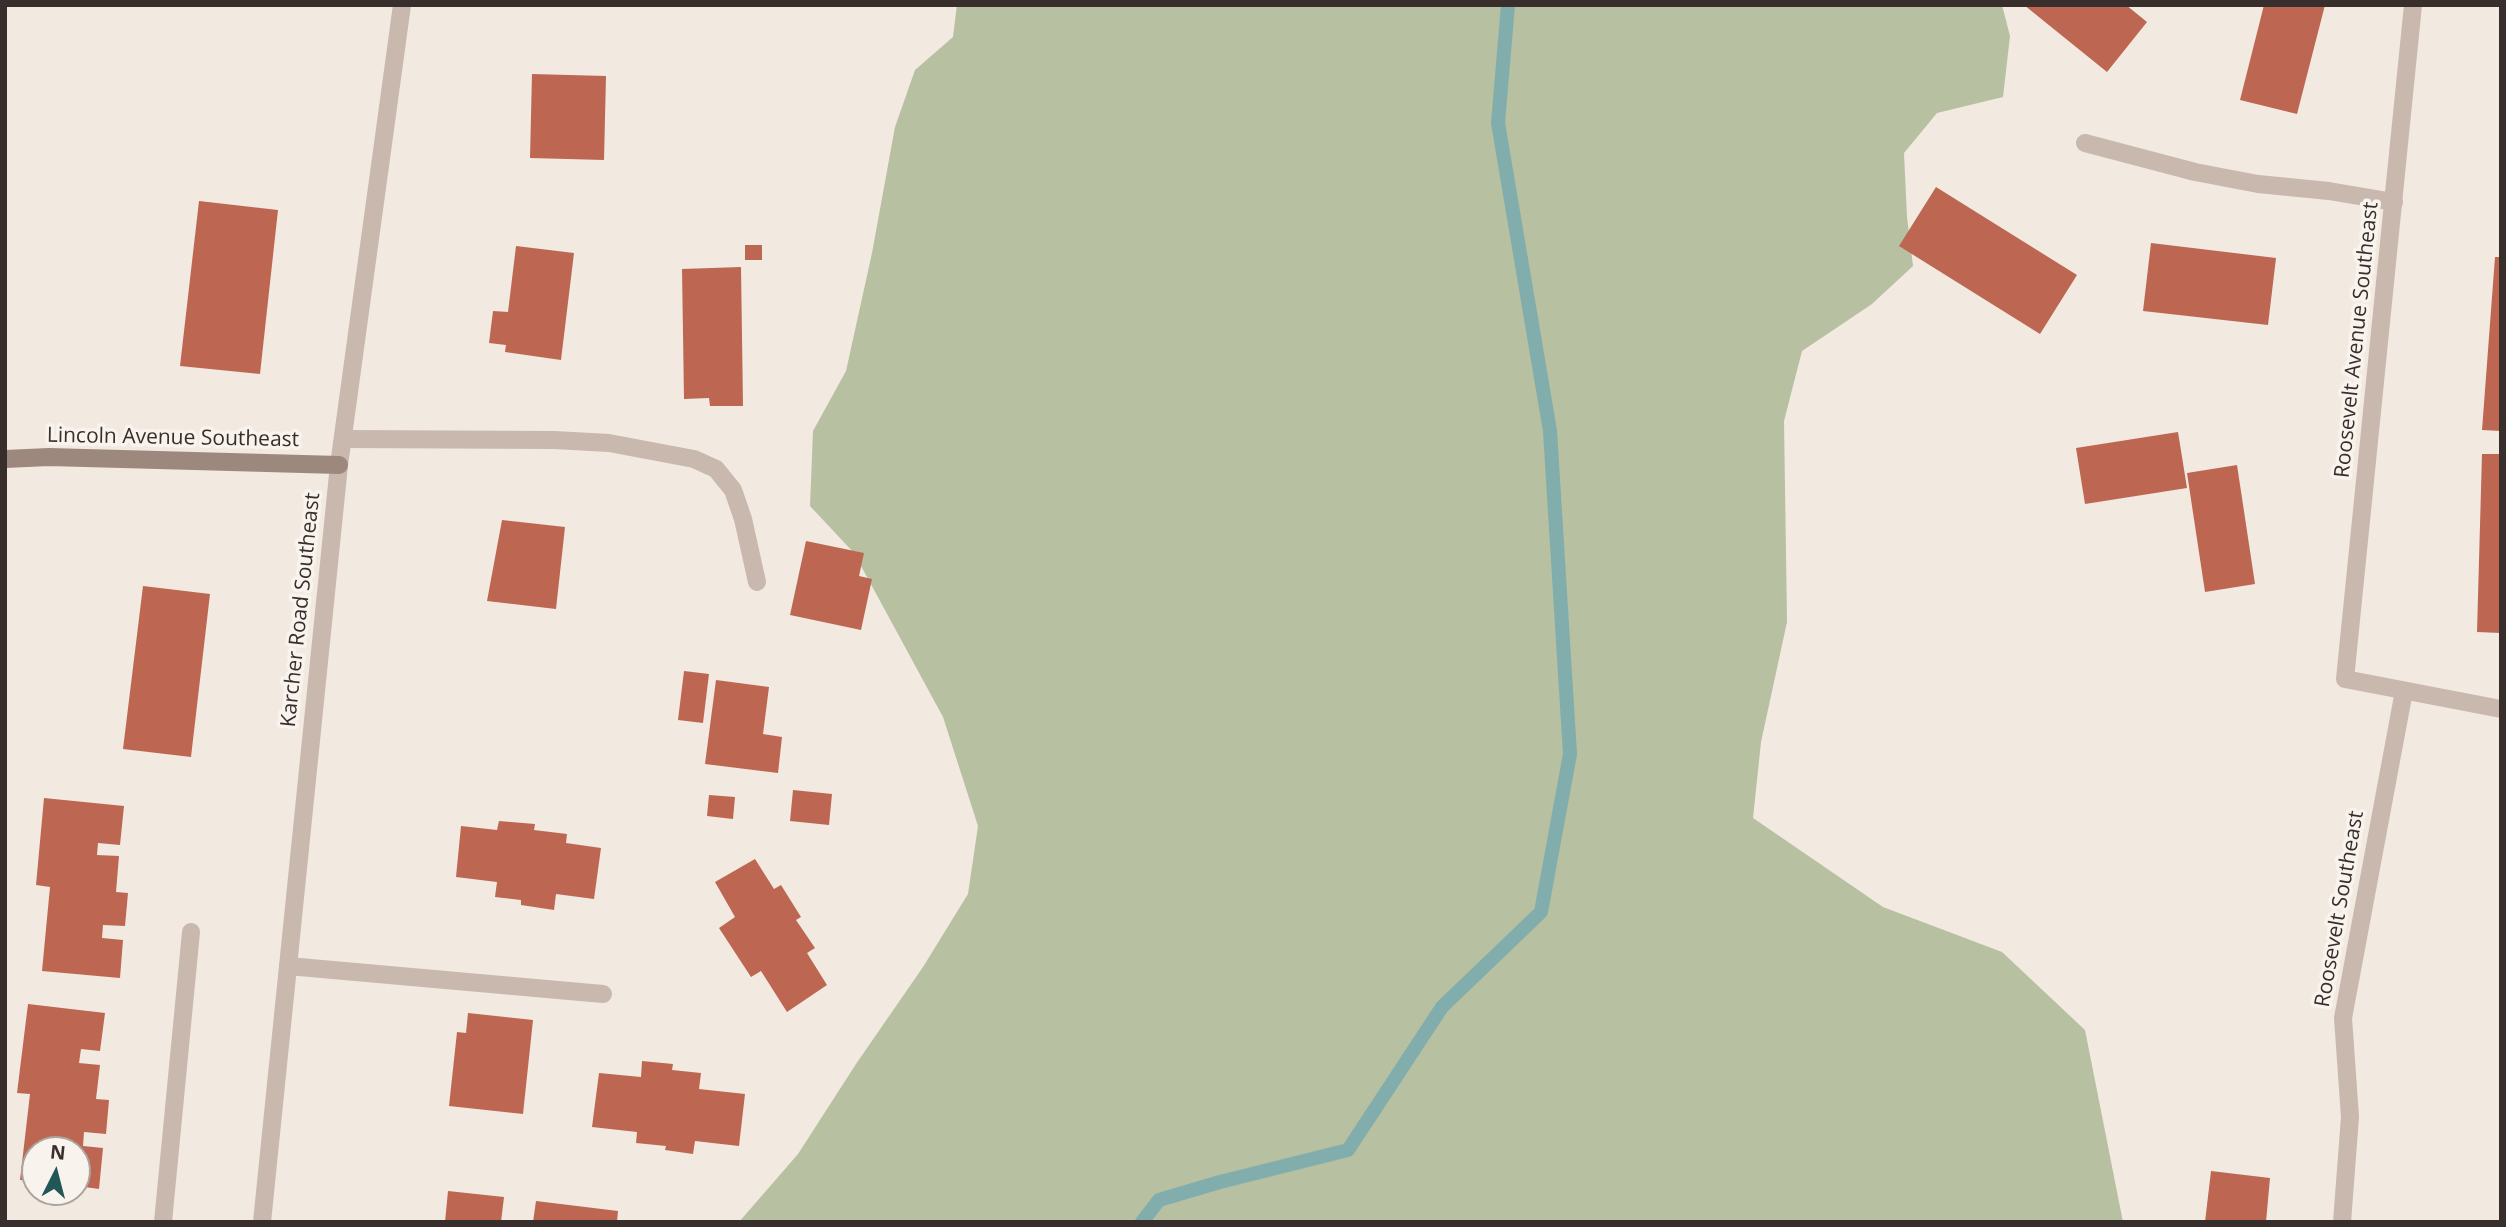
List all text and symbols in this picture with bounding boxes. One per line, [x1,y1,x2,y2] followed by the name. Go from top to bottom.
[2330,201,2384,479] street label: Roosevelt Avenue Southeast
[47,423,299,453] street label: Lincoln Avenue Southeast
[276,491,326,729] street label: Karcher Road Southeast
[2310,809,2370,1009] street label: Roosevelt Southeast
[21,1136,91,1206] north arrow
[49,1138,67,1166] text: N

